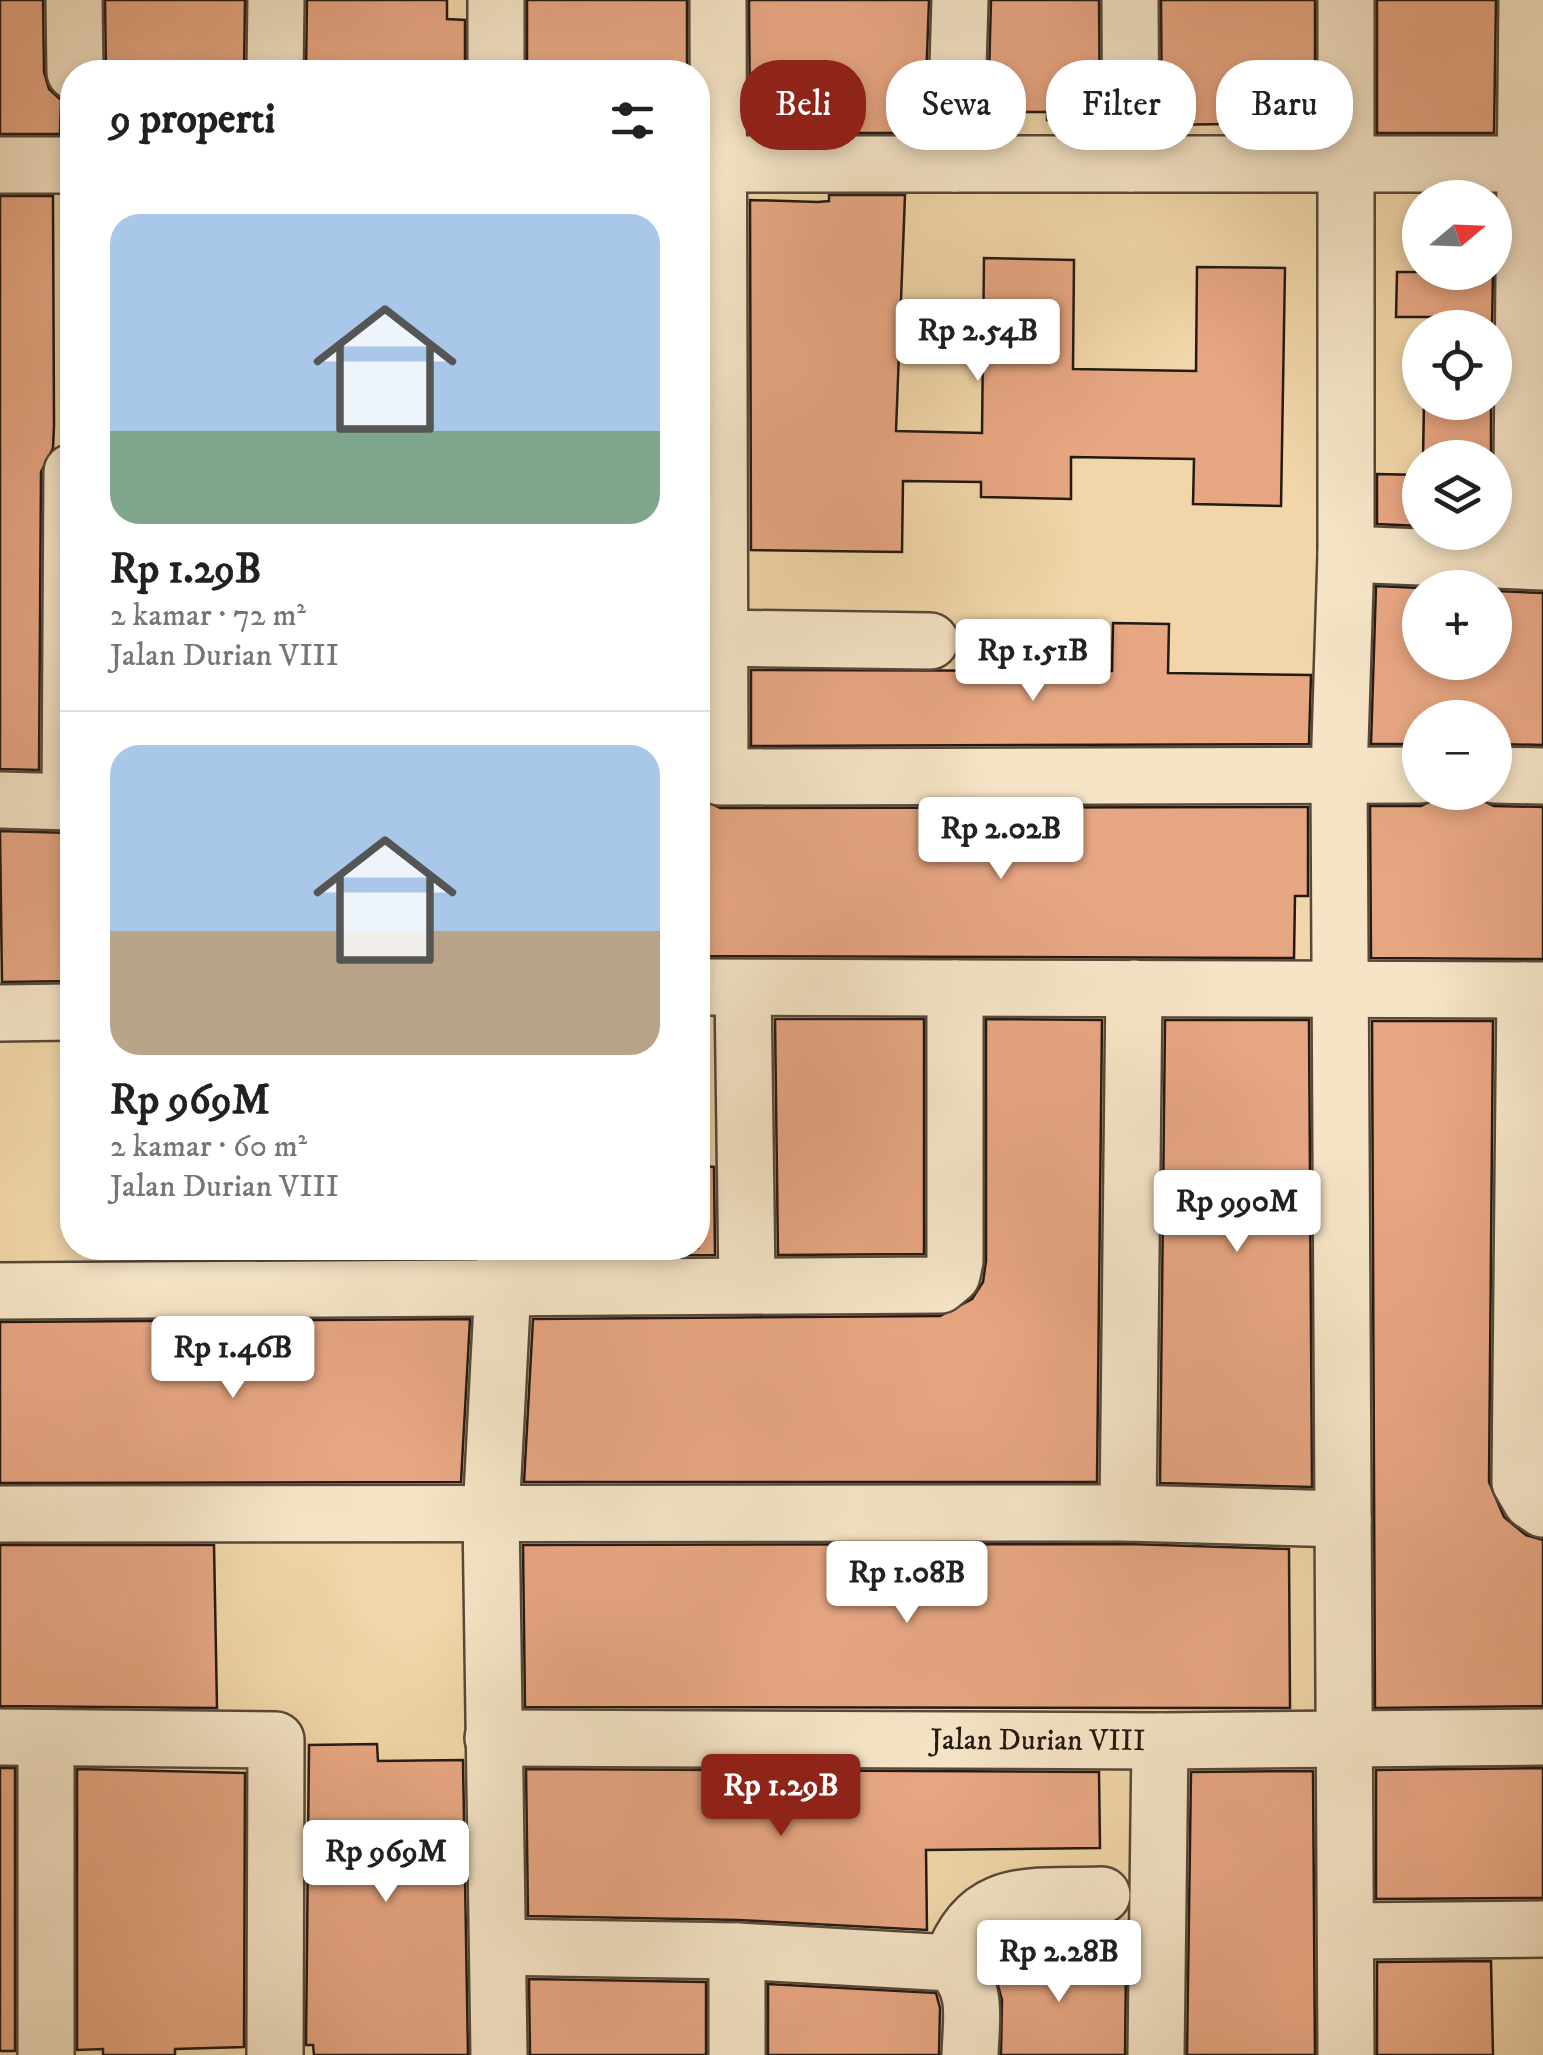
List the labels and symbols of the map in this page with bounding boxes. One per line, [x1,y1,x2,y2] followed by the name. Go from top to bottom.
[1402,180,1512,290] north arrow
[875,299,1081,384] pin: Rp 2.54B
[930,619,1136,704] pin: Rp 1.51B
[898,797,1104,882] pin: Rp 2.02B
[1145,1170,1329,1255] pin: Rp 990M
[130,1316,336,1401] pin: Rp 1.46B
[804,1541,1010,1626] pin: Rp 1.08B
[928,1721,1145,1759] street label: Jalan Durian VIII
[678,1754,884,1839] pin: Rp 1.29B
[294,1820,478,1905] pin: Rp 969M
[956,1920,1162,2005] pin: Rp 2.28B

